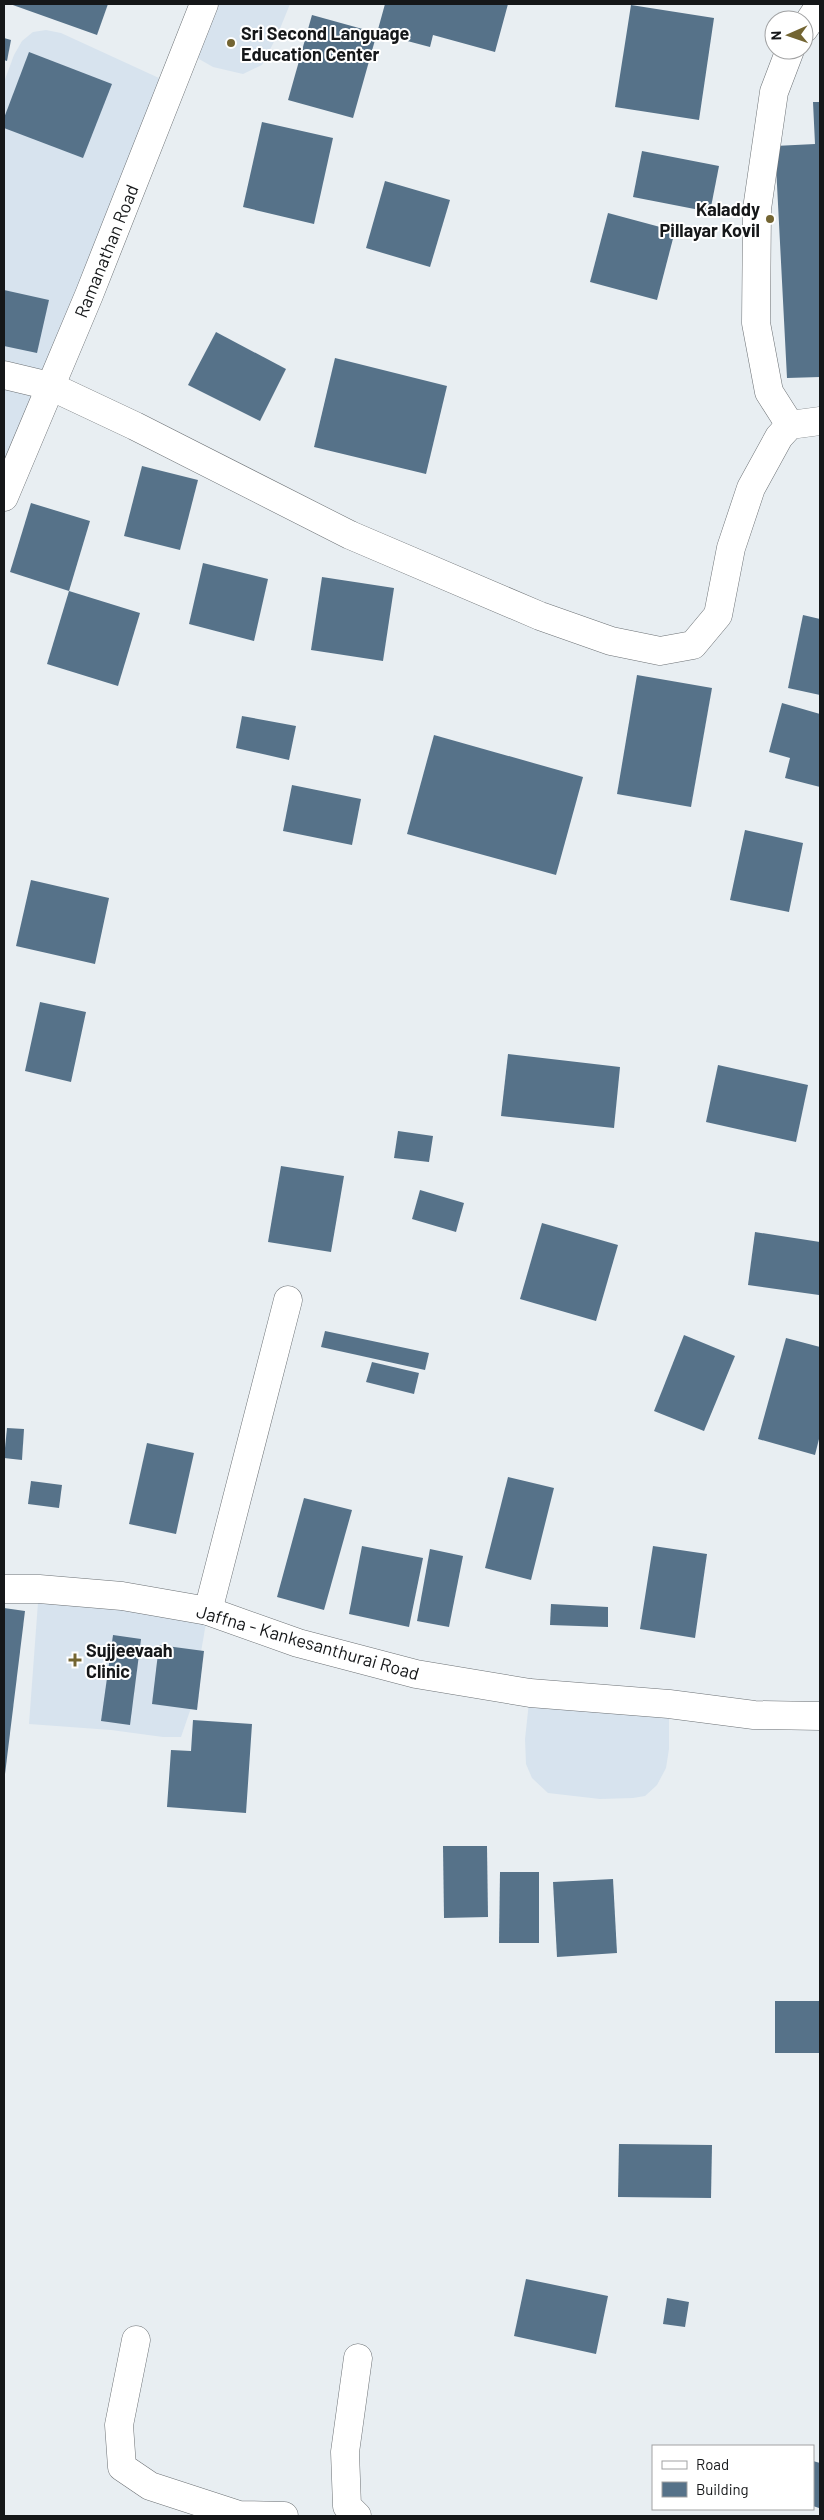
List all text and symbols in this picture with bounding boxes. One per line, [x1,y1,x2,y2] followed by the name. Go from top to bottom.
[764,10,814,60] north arrow
[241,22,409,65] place label: Sri Second Language Education Center
[767,31,784,40] text: N
[225,37,237,49] marker: Sri Second Language Education Center
[69,181,143,321] street label: Ramanathan Road
[660,198,760,241] place label: Kaladdy Pillayar Kovil
[764,213,776,225] marker: Kaladdy Pillayar Kovil
[194,1600,422,1684] street label: Jaffna - Kankesanthurai Road
[86,1639,173,1682] place label: Sujjeevaah Clinic
[68,1653,82,1667] marker: Sujjeevaah Clinic
[652,2445,814,2510] legend
[696,2455,729,2473] text: Road
[696,2480,749,2498] text: Building

